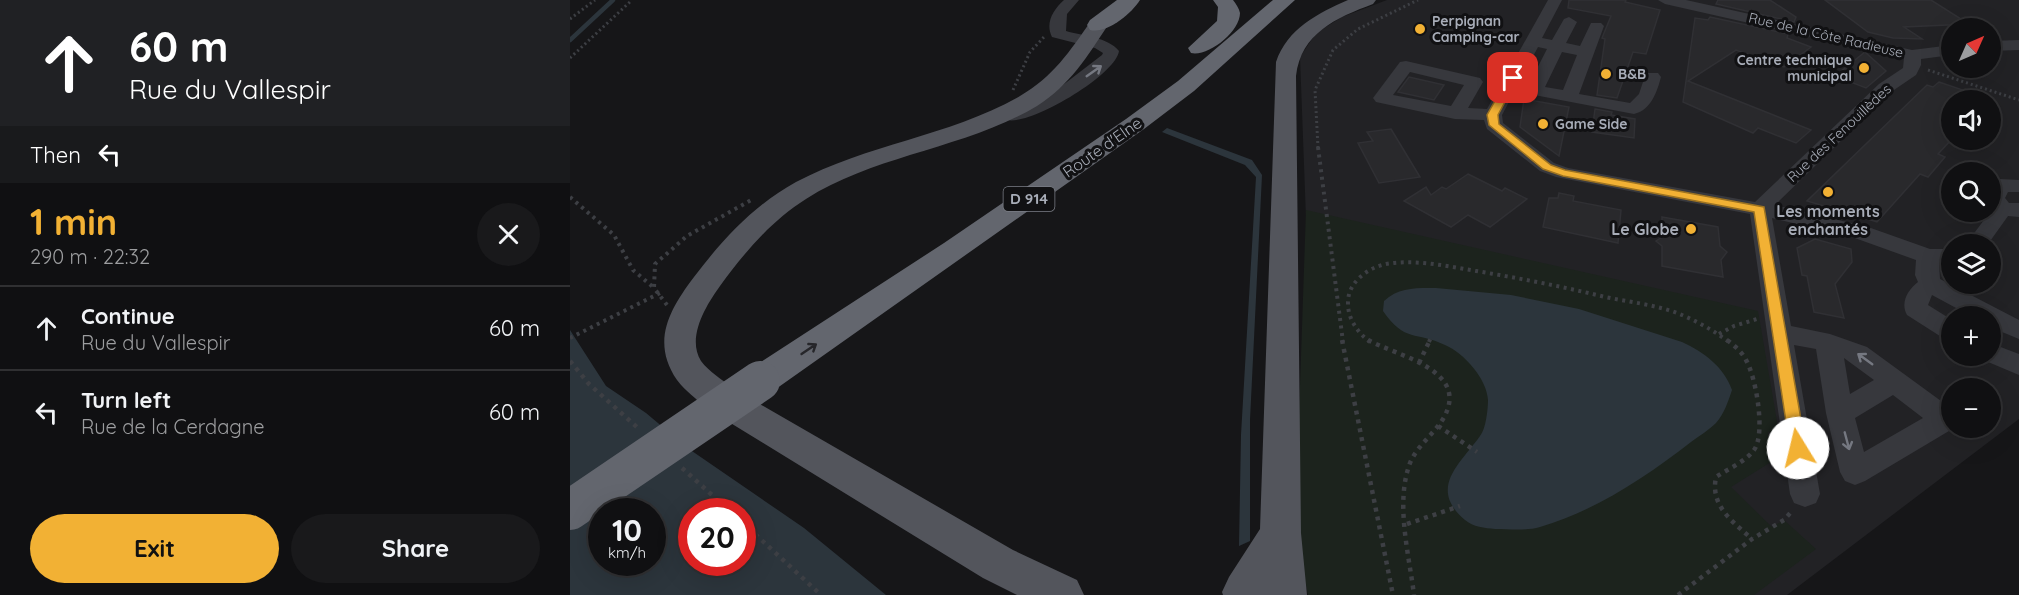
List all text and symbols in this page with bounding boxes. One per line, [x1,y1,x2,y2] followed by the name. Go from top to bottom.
[1747,8,1905,62] street label: Rue de la Côte Radieuse
[1432,12,1520,46] place label: Perpignan Camping-car
[1941,18,2001,78] north arrow
[1941,18,2001,438] map controls
[129,20,229,73] text: 60 m
[1413,22,1427,36] marker: Perpignan Camping-car
[30,24,108,102] icon: ahead
[1737,51,1852,85] place label: Centre technique municipal
[1487,52,1538,103] pin
[1496,61,1529,94] icon: arrive
[1857,61,1871,75] marker: Centre technique municipal
[1086,65,1102,77] one-way arrow
[1618,65,1646,83] place label: B&B
[1599,67,1613,81] marker: B&B
[129,72,331,106] text: Rue du Vallespir
[1783,80,1895,186] street label: Rue des Fenouillèdes
[1941,90,2001,150] button: sound
[1059,112,1145,182] street label: Route d'Elne
[1555,115,1628,133] place label: Game Side
[1536,117,1550,131] marker: Game Side
[93,138,126,171] icon: left
[30,141,81,169] text: Then
[1941,162,2001,222] button: search
[1821,185,1835,199] marker: Les moments enchantés
[1004,187,1054,211] road number: D 914
[30,199,117,244] text: 1 min
[1776,201,1880,239] place label: Les moments enchantés
[477,203,540,266] button: close
[1611,219,1679,239] place label: Le Globe
[1684,222,1698,236] marker: Le Globe
[1941,234,2001,294] button: layers
[30,244,150,269] text: 290 m · 22:32
[81,302,175,330] text: Continue
[1941,306,2001,366] button: +
[30,312,63,345] icon: ahead
[489,314,540,342] text: 60 m
[81,330,231,355] text: Rue du Vallespir
[800,343,816,355] one-way arrow
[1857,353,1873,365] one-way arrow
[1941,378,2001,438] button: −
[81,386,171,414] text: Turn left
[30,396,63,429] icon: left
[489,398,540,426] text: 60 m
[81,414,265,439] text: Rue de la Cerdagne
[1766,416,1830,480] position arrow
[1842,431,1853,450] one-way arrow
[678,498,756,576] speed limit sign: 20
[612,511,642,549] text: 10
[30,514,279,583] button: Exit
[291,514,540,583] button: Share
[608,543,646,562] text: km/h

